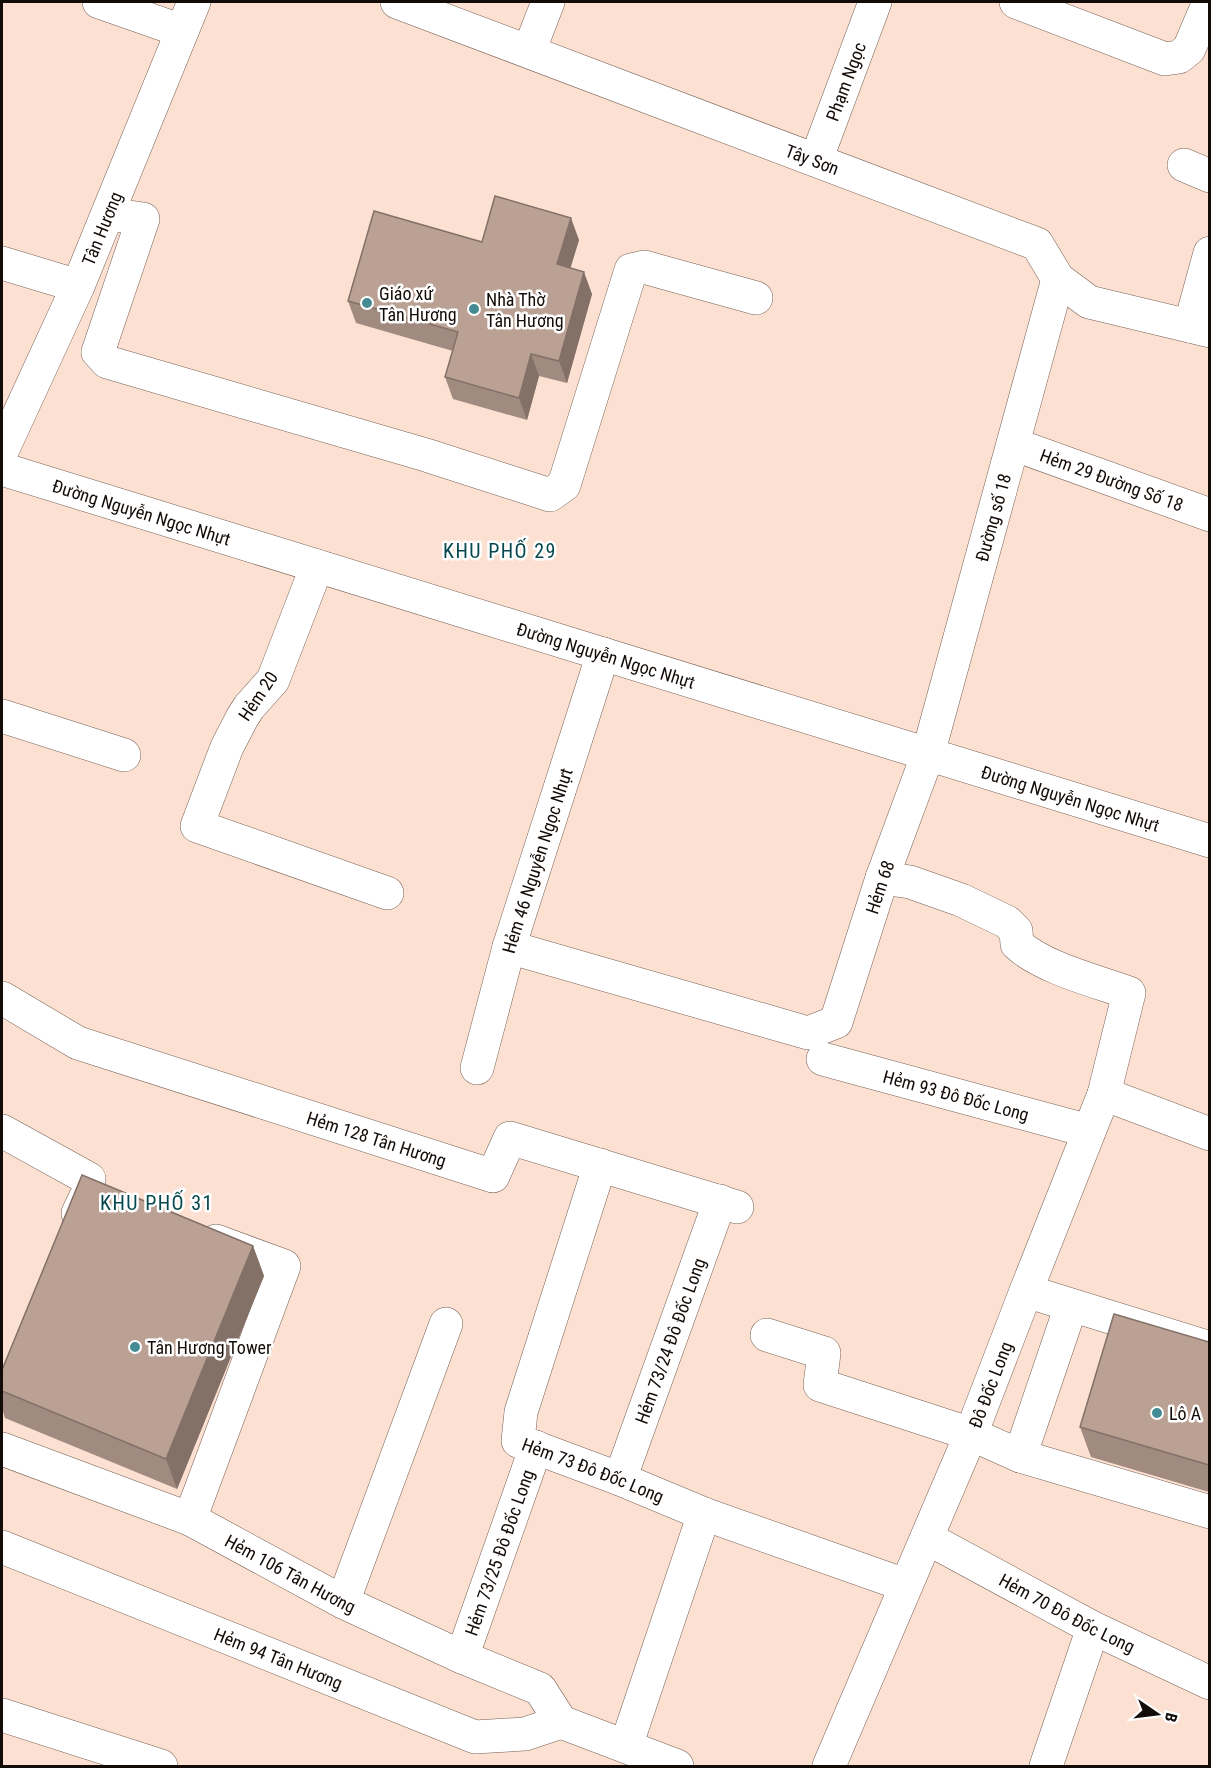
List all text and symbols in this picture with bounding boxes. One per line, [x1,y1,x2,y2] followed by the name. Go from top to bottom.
[821,39,870,124] street label: Phạm Ngọc
[783,139,842,179] street label: Tây Sơn
[77,188,126,268] street label: Tân Hương
[379,283,457,325] place label: Giáo xứ Tân Hương
[486,289,564,331] place label: Nhà Thờ Tân Hương
[360,296,374,310] marker: Giáo xứ Tân Hương
[467,302,481,316] marker: Nhà Thờ Tân Hương
[1037,444,1186,515] street label: Hẻm 29 Đường Số 18
[971,471,1015,564] street label: Đường số 18
[50,475,233,549] street label: Đường Nguyễn Ngọc Nhựt
[443,538,557,563] district label: KHU PHỐ 29
[514,618,698,692] street label: Đường Nguyễn Ngọc Nhựt
[234,667,282,725] street label: Hẻm 20
[979,761,1162,835] street label: Đường Nguyễn Ngọc Nhựt
[497,765,576,955] street label: Hẻm 46 Nguyễn Ngọc Nhựt
[861,857,898,916] street label: Hẻm 68
[881,1065,1031,1125] street label: Hẻm 93 Đô Đốc Long
[304,1107,449,1171] street label: Hẻm 128 Tân Hương
[100,1190,214,1215] district label: KHU PHỐ 31
[630,1255,709,1426] street label: Hẻm 73/24 Đô Đốc Long
[147,1337,272,1358] place label: Tân Hương Tower
[964,1338,1016,1431] street label: Đô Đốc Long
[128,1340,142,1354] marker: Tân Hương Tower
[1169,1403,1202,1424] place label: Lô A
[1150,1406,1164,1420] marker: Lô A
[519,1433,667,1507] street label: Hẻm 73 Đô Đốc Long
[460,1466,538,1638] street label: Hẻm 73/25 Đô Đốc Long
[222,1530,359,1617] street label: Hẻm 106 Tân Hương
[996,1569,1138,1657] street label: Hẻm 70 Đô Đốc Long
[211,1623,346,1693] street label: Hẻm 94 Tân Hương
[1127,1684,1187,1744] north arrow
[1161,1711,1181,1724] text: B

